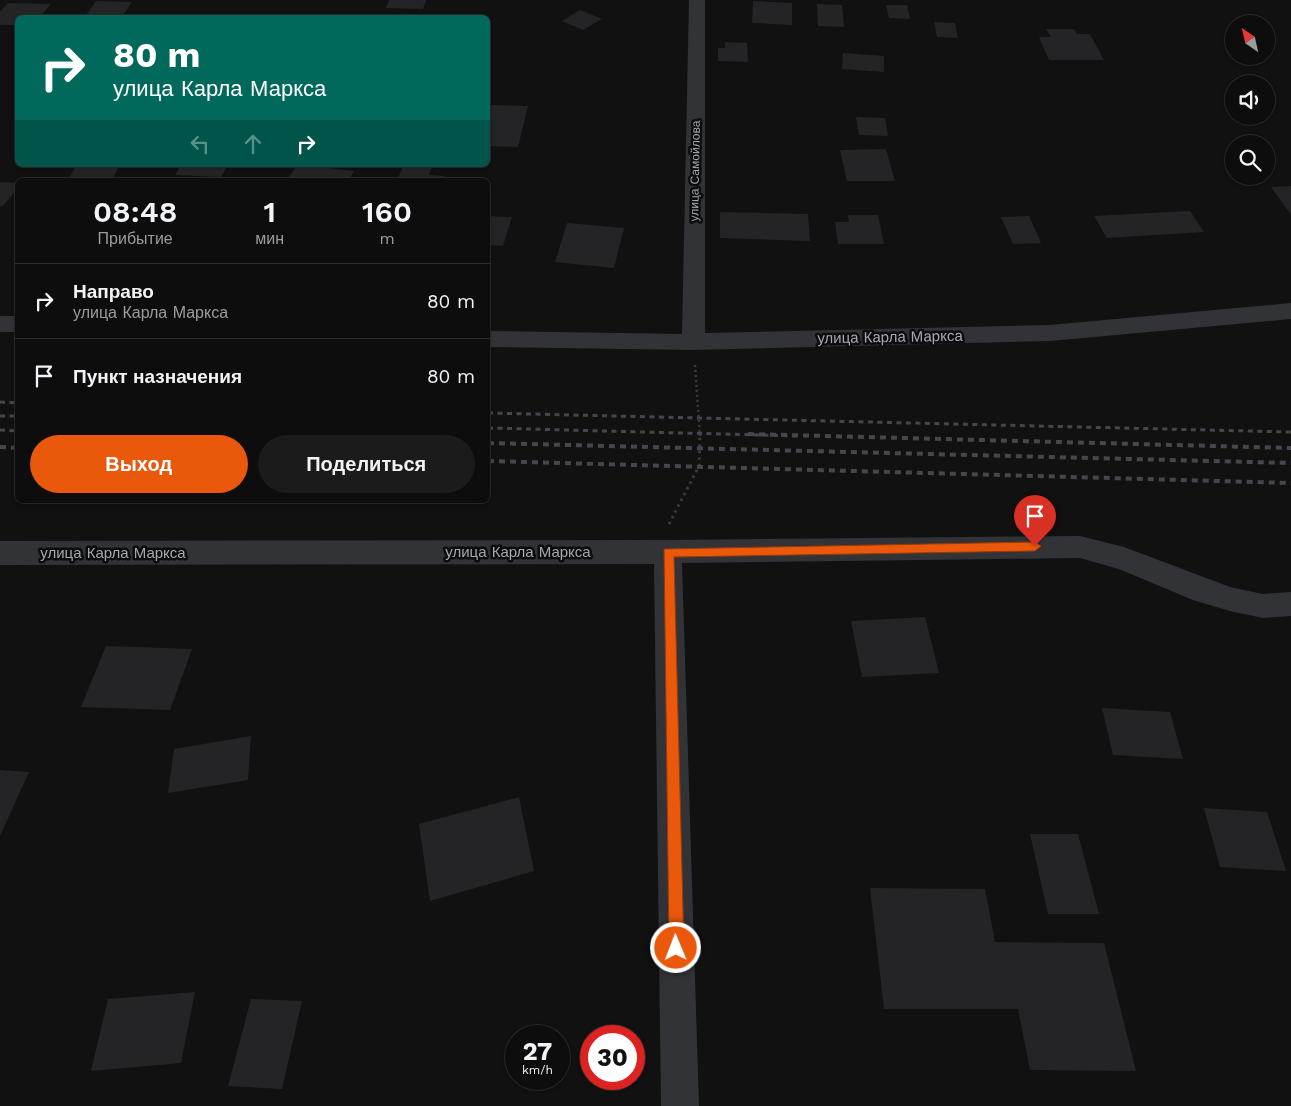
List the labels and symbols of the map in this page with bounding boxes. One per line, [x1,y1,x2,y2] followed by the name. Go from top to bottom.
[1225,15,1275,65] north arrow
[687,120,703,222] street label: улица Самойлова
[817,327,963,347] street label: улица Карла Маркса
[1014,495,1056,546] pin
[445,543,591,561] street label: улица Карла Маркса
[40,544,186,562] street label: улица Карла Маркса
[649,921,701,973] position arrow
[580,1025,645,1090] speed limit sign: 30

